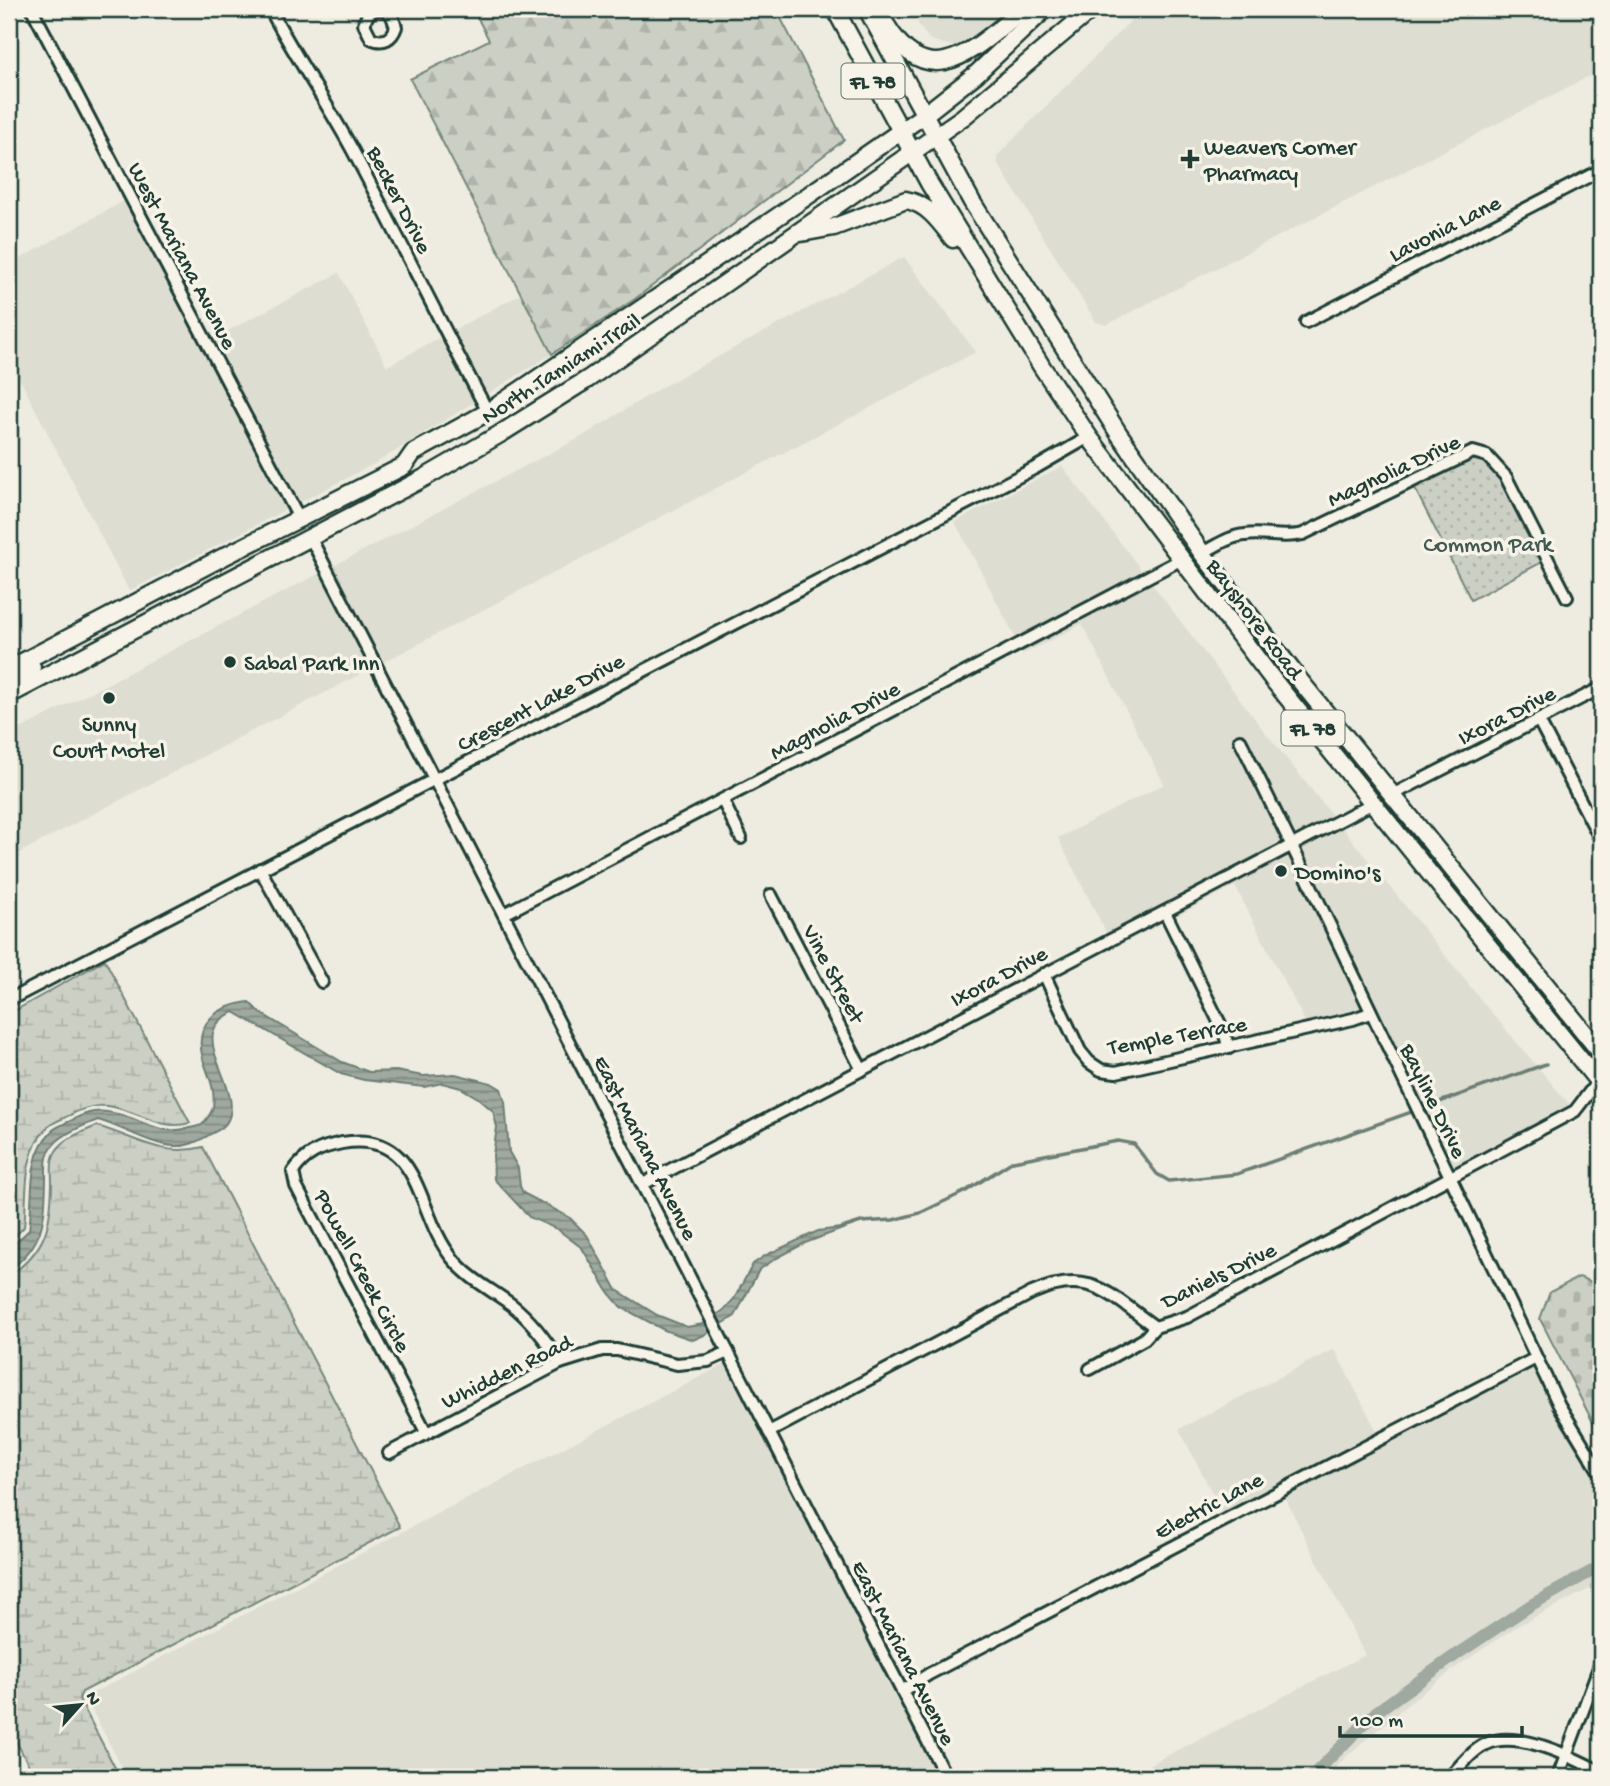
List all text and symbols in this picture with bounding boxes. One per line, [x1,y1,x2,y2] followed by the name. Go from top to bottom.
[842,64,904,98] road number: FL 78
[1203,136,1358,189] place label: Weavers Corner Pharmacy
[359,141,437,260] street label: Becker Drive
[1182,151,1198,167] marker: Weavers Corner Pharmacy
[120,159,242,356] street label: West Mariana Avenue
[1385,190,1507,270] street label: Lavonia Lane
[477,308,647,432] street label: North Tamiami Trail
[1324,429,1466,515] street label: Magnolia Drive
[1423,533,1555,560] park label: Common Park
[1198,554,1308,687] street label: Bayshore Road
[454,648,631,760] street label: Crescent Lake Drive
[244,652,380,679] place label: Sabal Park Inn
[222,654,238,670] marker: Sabal Park Inn
[766,676,906,768] street label: Magnolia Drive
[1454,681,1562,753] street label: Ixora Drive
[101,690,117,706] marker: Sunny Court Motel
[1282,710,1344,746] road number: FL 78
[53,713,165,766] place label: Sunny Court Motel
[1293,861,1381,888] place label: Domino's
[1273,863,1289,879] marker: Domino's
[794,920,870,1030] street label: Vine Street
[946,941,1054,1015] street label: Ixora Drive
[1104,1012,1250,1063] street label: Temple Terrace
[1392,1039,1472,1164] street label: Bayline Drive
[586,1052,703,1246] street label: East Mariana Avenue
[306,1185,416,1359] street label: Powell Creek Circle
[1156,1237,1282,1317] street label: Daniels Drive
[438,1329,579,1416] street label: Whidden Road
[1151,1467,1269,1547] street label: Electric Lane
[844,1557,961,1751] street label: East Mariana Avenue
[46,1670,116,1740] north arrow
[79,1688,105,1710] text: N
[1340,1695,1522,1739] scale bar
[1350,1710,1403,1735] text: 100 m

